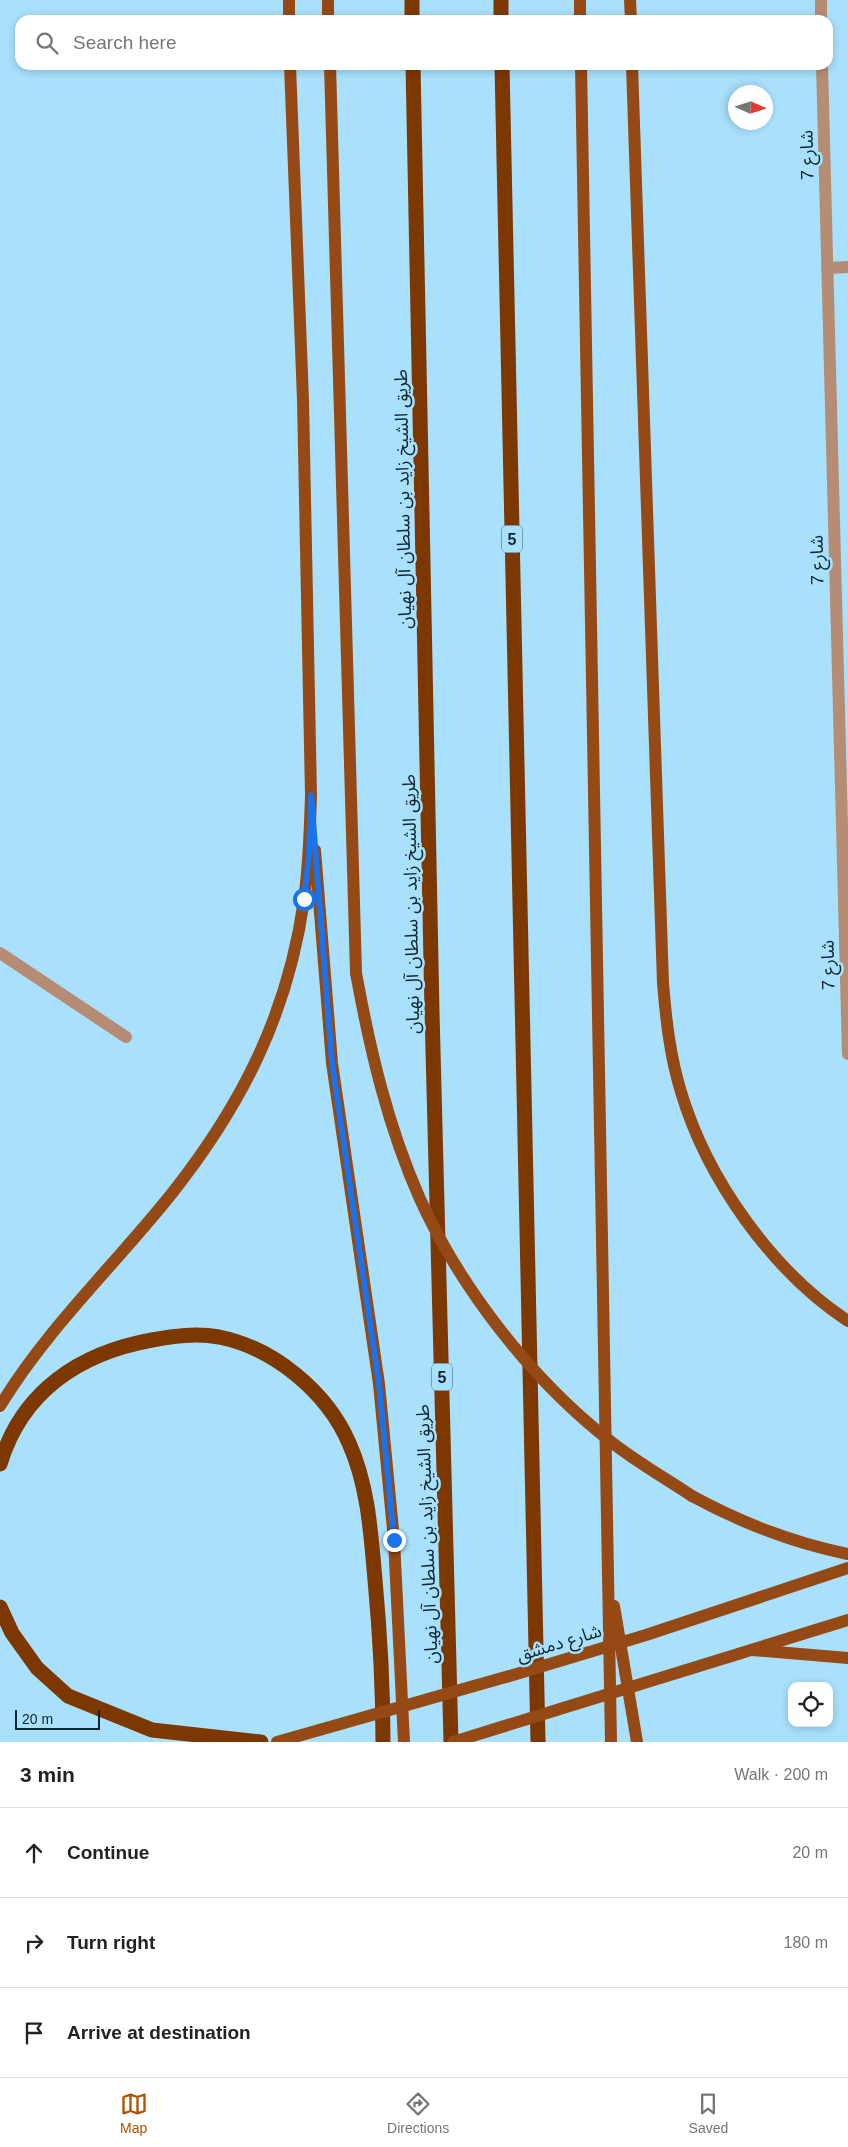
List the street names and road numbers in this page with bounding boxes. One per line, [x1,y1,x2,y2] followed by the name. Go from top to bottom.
[797,130,821,180] street label: شارع 7
[391,369,418,629] street label: طريق الشيخ زايد بن سلطان آل نهيان
[502,526,522,552] road number: 5
[807,535,831,585] street label: شارع 7
[399,774,426,1034] street label: طريق الشيخ زايد بن سلطان آل نهيان
[818,940,842,990] street label: شارع 7
[432,1364,452,1390] road number: 5
[412,1404,445,1664] street label: طريق الشيخ زايد بن سلطان آل نهيان
[514,1621,605,1669] street label: شارع دمشق

